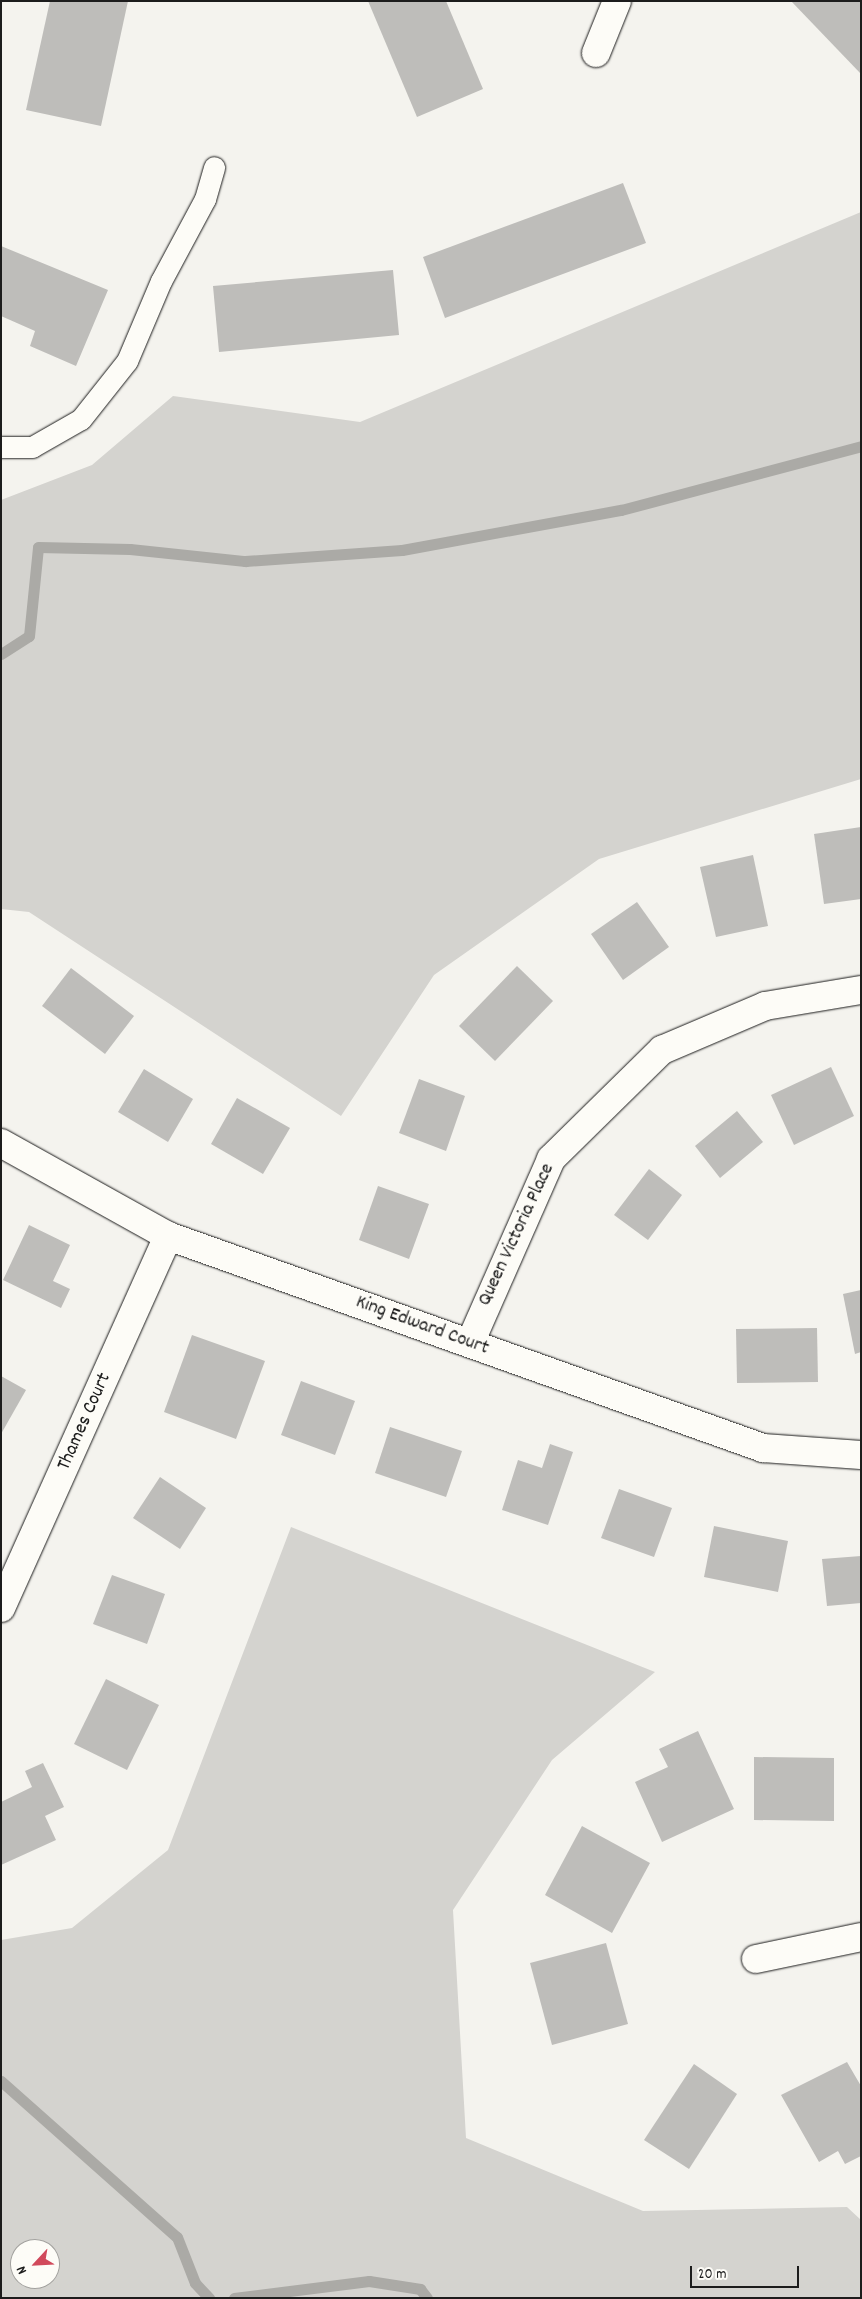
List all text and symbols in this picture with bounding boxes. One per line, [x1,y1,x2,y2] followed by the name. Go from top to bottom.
[473,1160,561,1310] street label: Queen Victoria Place
[352,1291,492,1361] street label: King Edward Court
[53,1369,117,1475] street label: Thames Court
[10,2239,60,2289] north arrow
[692,2256,801,2288] scale bar
[12,2263,33,2277] text: N
[698,2264,726,2286] text: 20 m

